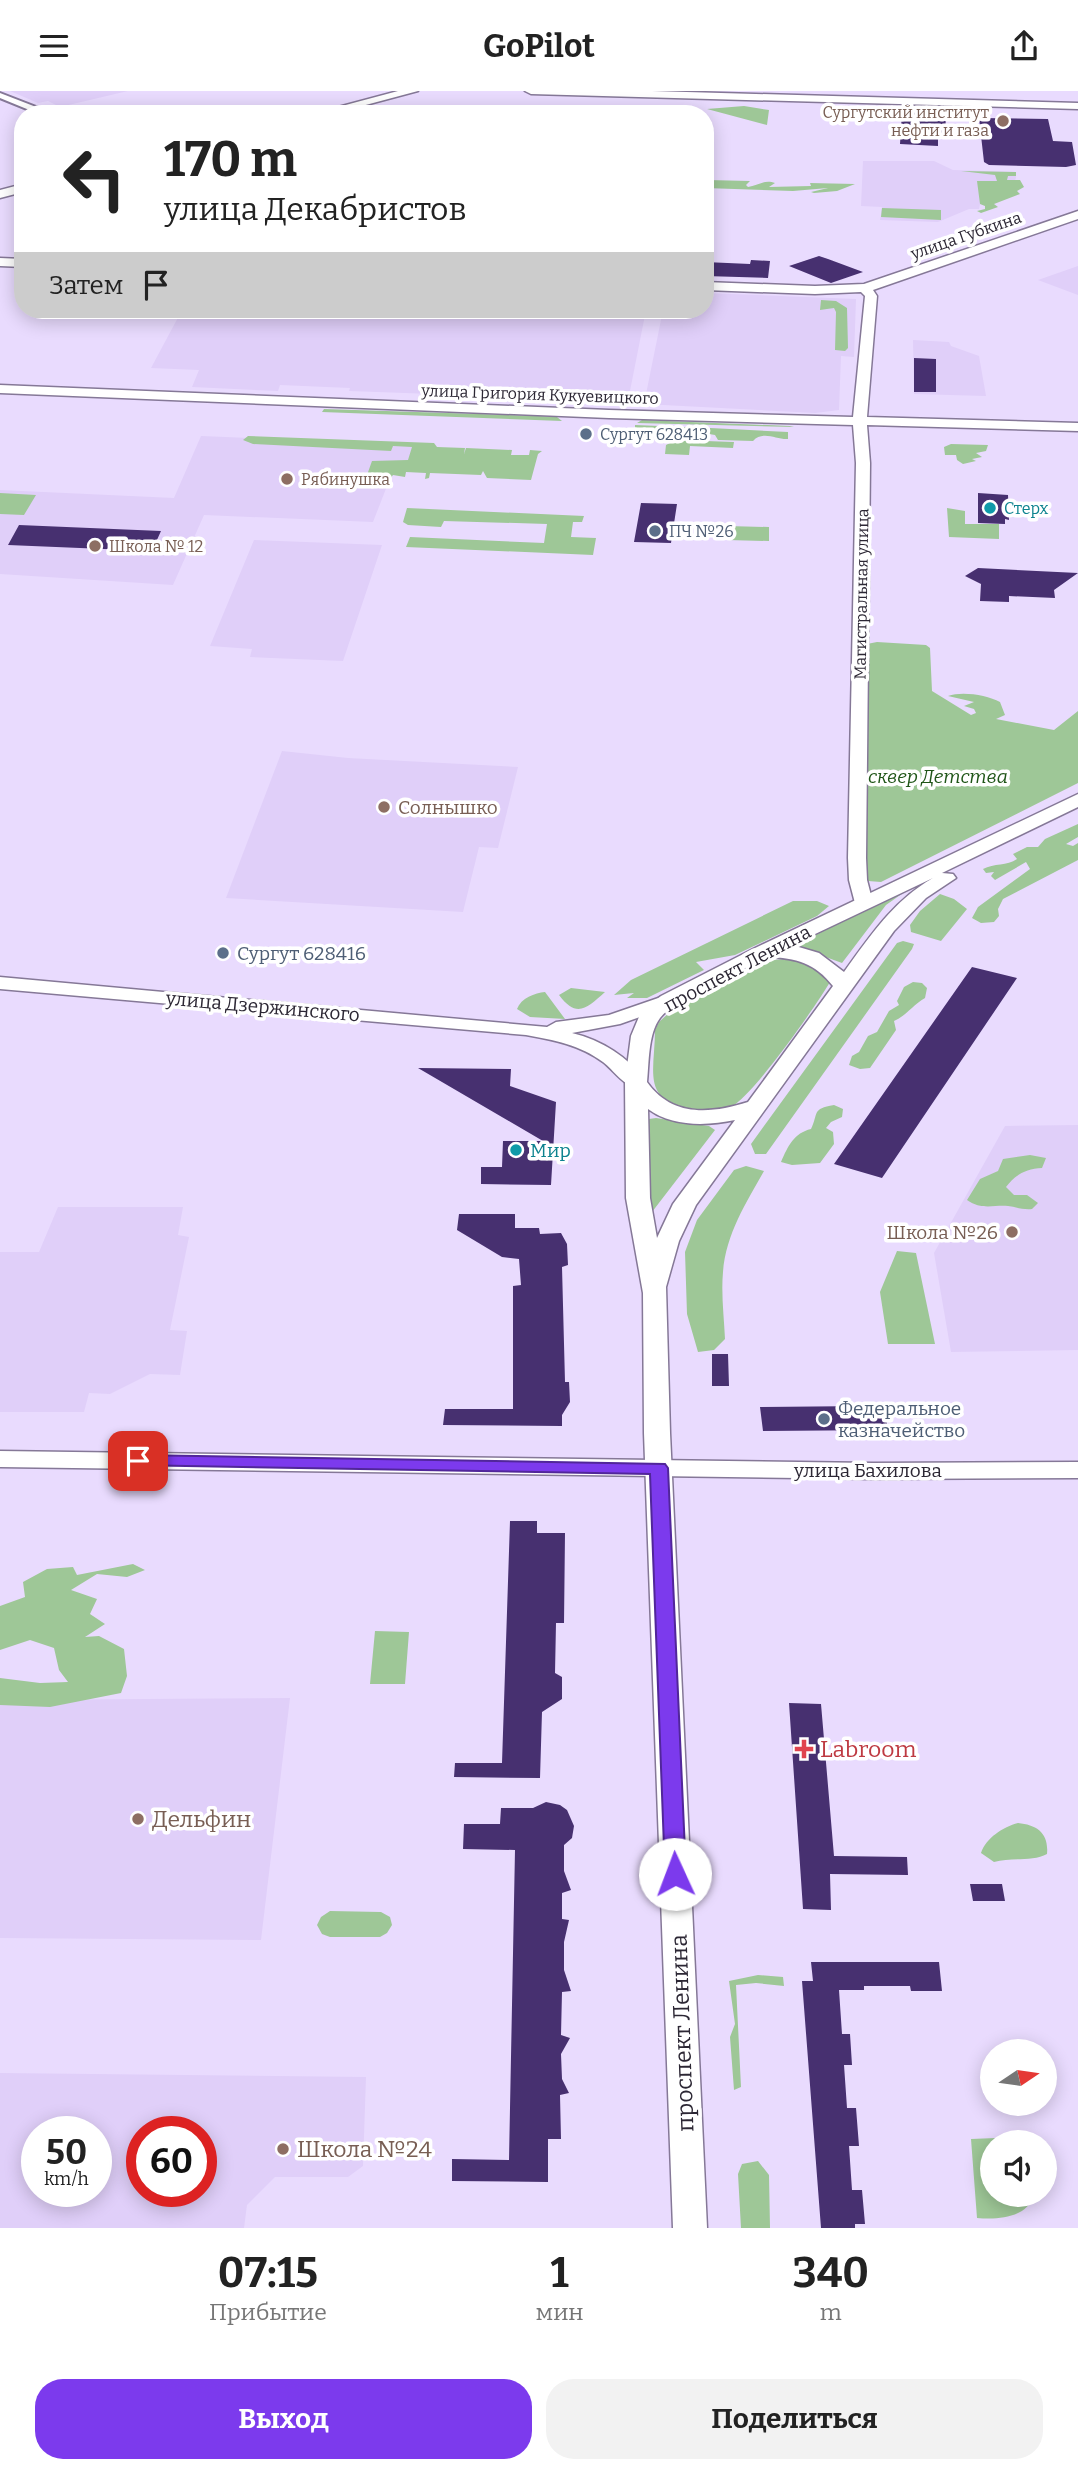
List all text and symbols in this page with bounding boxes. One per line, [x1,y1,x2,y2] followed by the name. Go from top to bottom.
[35,27,73,65] icon: menu
[483,27,595,65] text: GoPilot
[1005,27,1043,65] icon: share
[822,103,989,140] place label: Сургутский институт нефти и газа
[995,113,1011,129] marker: Сургутский институт нефти и газа
[164,130,297,189] text: 170 m
[49,133,140,224] icon: left
[164,190,467,228] text: улица Декабристов
[907,208,1024,264] street label: улица Губкина
[137,266,175,304] icon: arrive
[49,270,123,301] text: Затем
[420,381,659,408] street label: улица Григория Кукуевицкого
[600,425,708,444] place label: Сургут 628413
[578,426,594,442] marker: Сургут 628413
[301,470,390,489] place label: Рябинушка
[279,471,295,487] marker: Рябинушка
[1004,499,1048,518] place label: Стерх
[982,500,998,516] marker: Стерх
[851,508,872,680] street label: Магистральная улица
[669,522,734,541] place label: ПЧ №26
[647,523,663,539] marker: ПЧ №26
[109,537,203,556] place label: Школа № 12
[87,538,103,554] marker: Школа № 12
[868,765,1008,788] park label: сквер Детства
[398,796,498,819] place label: Солнышко
[376,799,392,815] marker: Солнышко
[660,920,815,1017] street label: проспект Ленина
[237,942,366,965] place label: Сургут 628416
[215,945,231,961] marker: Сургут 628416
[164,986,361,1026] street label: улица Дзержинского
[530,1139,571,1162] place label: Мир
[508,1142,524,1158] marker: Мир
[886,1221,998,1244] place label: Школа №26
[1004,1224,1020,1240] marker: Школа №26
[838,1397,965,1442] place label: Федеральное казначейство
[816,1411,832,1427] marker: Федеральное казначейство
[108,1431,168,1491] pin
[119,1442,157,1480] icon: arrive
[793,1459,942,1482] street label: улица Бахилова
[820,1735,916,1763] place label: Labroom
[794,1739,814,1759] marker: Labroom
[152,1805,251,1833] place label: Дельфин
[130,1811,146,1827] marker: Дельфин
[638,1837,712,1911] position arrow
[665,1933,699,2132] street label: проспект Ленина
[980,2039,1057,2116] north arrow
[980,2039,1057,2207] map controls
[126,2116,217,2207] speed limit sign: 60
[980,2130,1057,2207] button: sound
[46,2131,87,2173] text: 50
[297,2135,433,2163] place label: Школа №24
[275,2141,291,2157] marker: Школа №24
[44,2168,89,2190] text: km/h
[218,2248,318,2298] text: 07:15
[551,2248,569,2298] text: 1
[793,2248,869,2298] text: 340
[209,2298,327,2326] text: Прибытие
[536,2298,584,2326] text: мин
[820,2298,842,2326] text: m
[35,2379,532,2459] button: Выход
[546,2379,1043,2459] button: Поделиться

